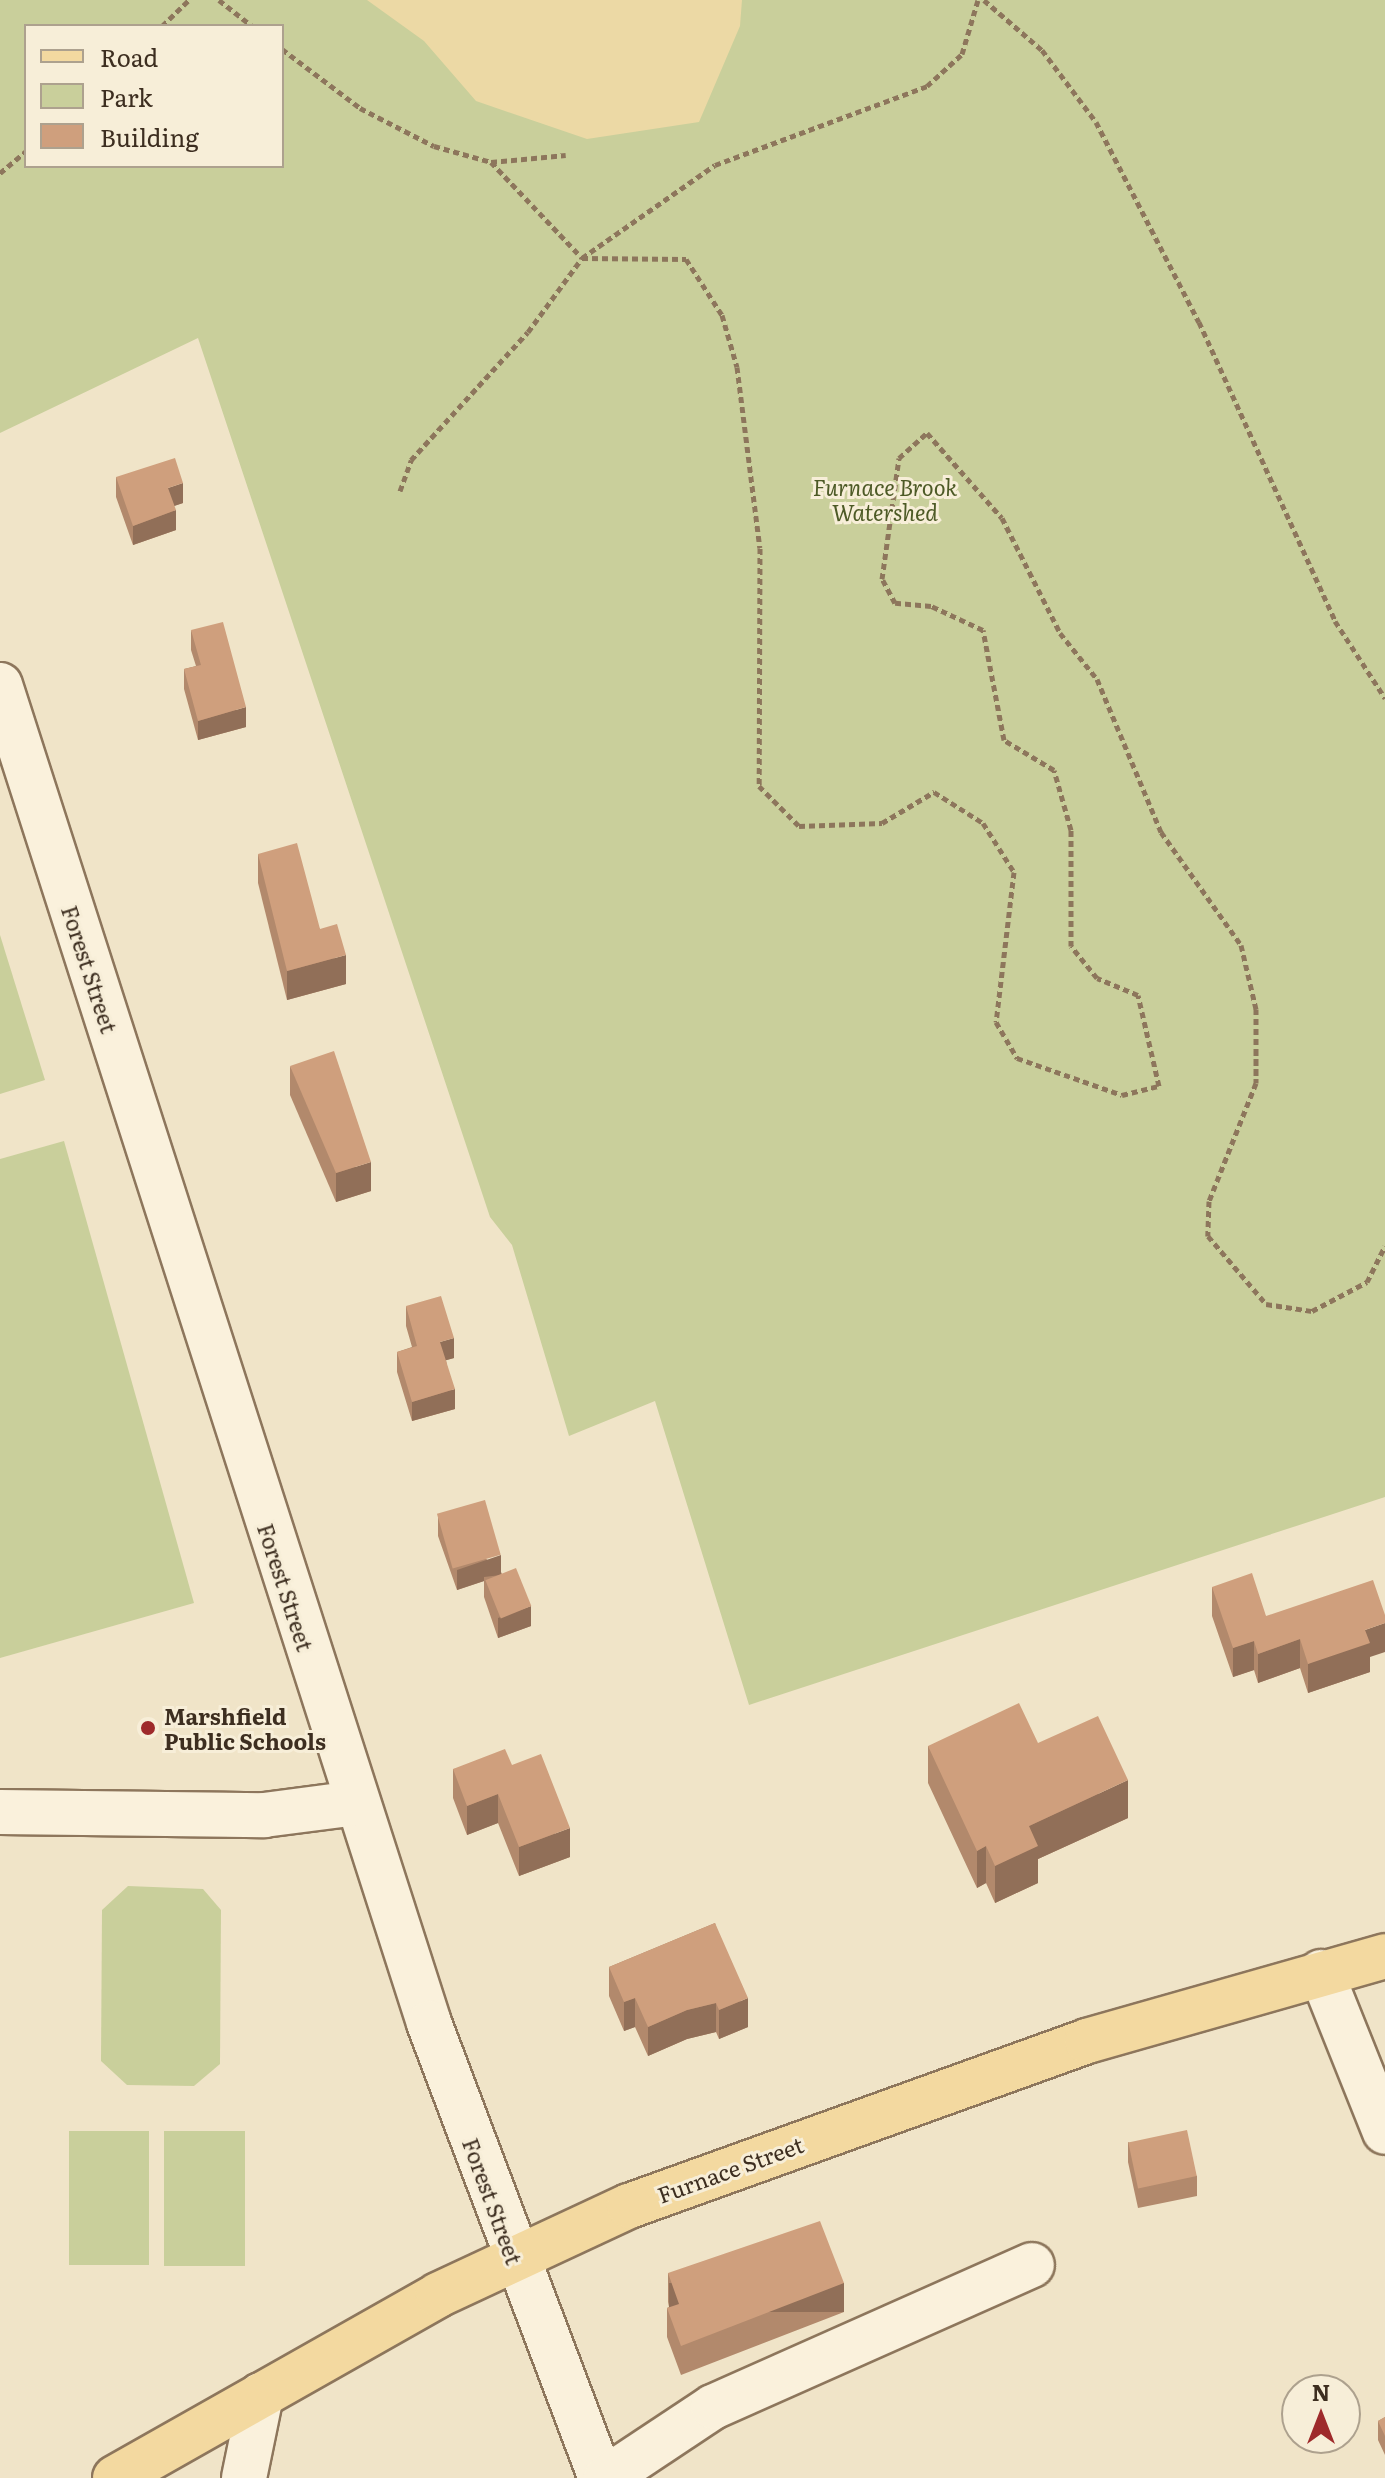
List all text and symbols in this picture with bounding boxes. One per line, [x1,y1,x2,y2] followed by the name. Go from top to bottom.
[24,24,284,168] legend
[100,39,158,74] text: Road
[100,79,153,114] text: Park
[100,119,199,154] text: Building
[813,473,957,524] park label: Furnace Brook Watershed
[57,902,123,1036] street label: Forest Street
[253,1520,319,1654] street label: Forest Street
[164,1702,326,1754] place label: Marshfield Public Schools
[139,1719,157,1737] marker: Marshfield Public Schools
[653,2130,807,2208] street label: Furnace Street
[458,2134,528,2268] street label: Forest Street
[1281,2374,1361,2454] north arrow
[1312,2375,1330,2408] text: N

